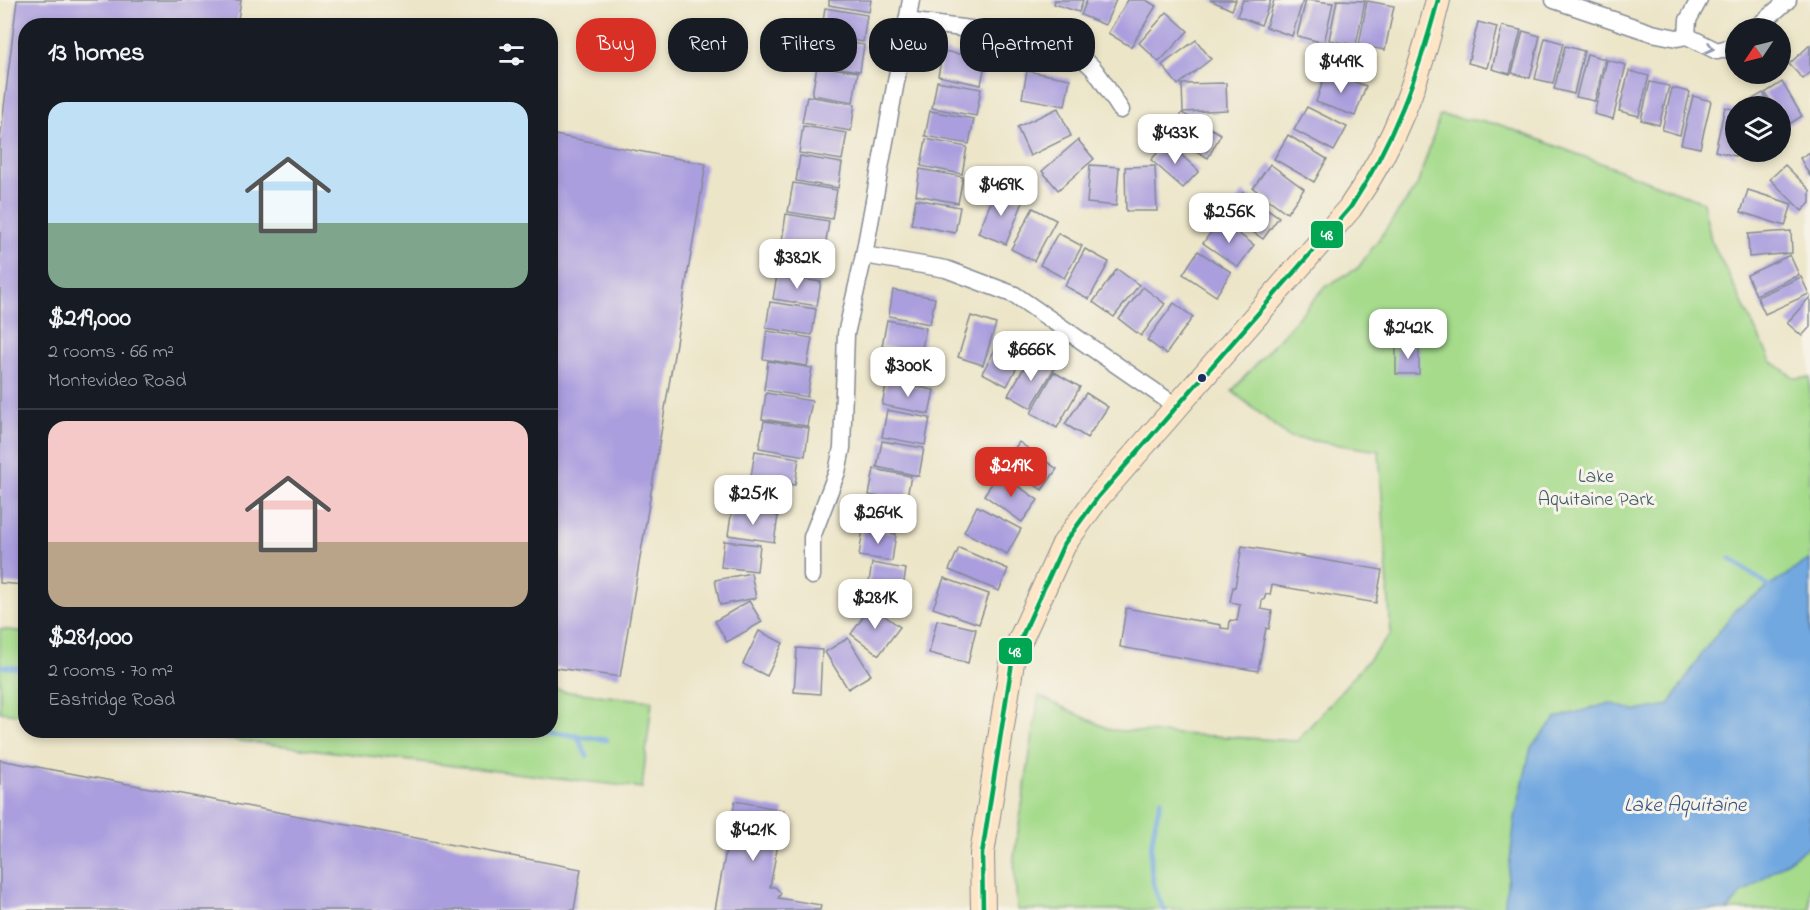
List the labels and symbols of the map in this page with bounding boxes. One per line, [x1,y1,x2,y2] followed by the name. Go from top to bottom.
[1725,18,1791,84] north arrow
[1705,40,1715,53] one-way arrow
[1299,43,1383,94] pin: $449K
[1133,114,1217,165] pin: $433K
[959,166,1043,217] pin: $469K
[1187,193,1271,244] pin: $256K
[1310,220,1344,249] line badge: 48
[1320,224,1333,248] text: 48
[755,239,839,290] pin: $382K
[1366,309,1450,360] pin: $242K
[989,331,1073,382] pin: $666K
[866,347,950,398] pin: $300K
[1196,372,1208,384] unlabelled marker
[969,447,1053,498] pin: $219K
[1538,463,1655,515] park label: Lake Aquitaine Park
[711,475,795,526] pin: $251K
[836,494,920,545] pin: $264K
[833,579,917,630] pin: $281K
[998,637,1033,665] line badge: 48
[1008,641,1021,665] text: 48
[1624,791,1748,821] water label: Lake Aquitaine
[711,811,795,862] pin: $421K

